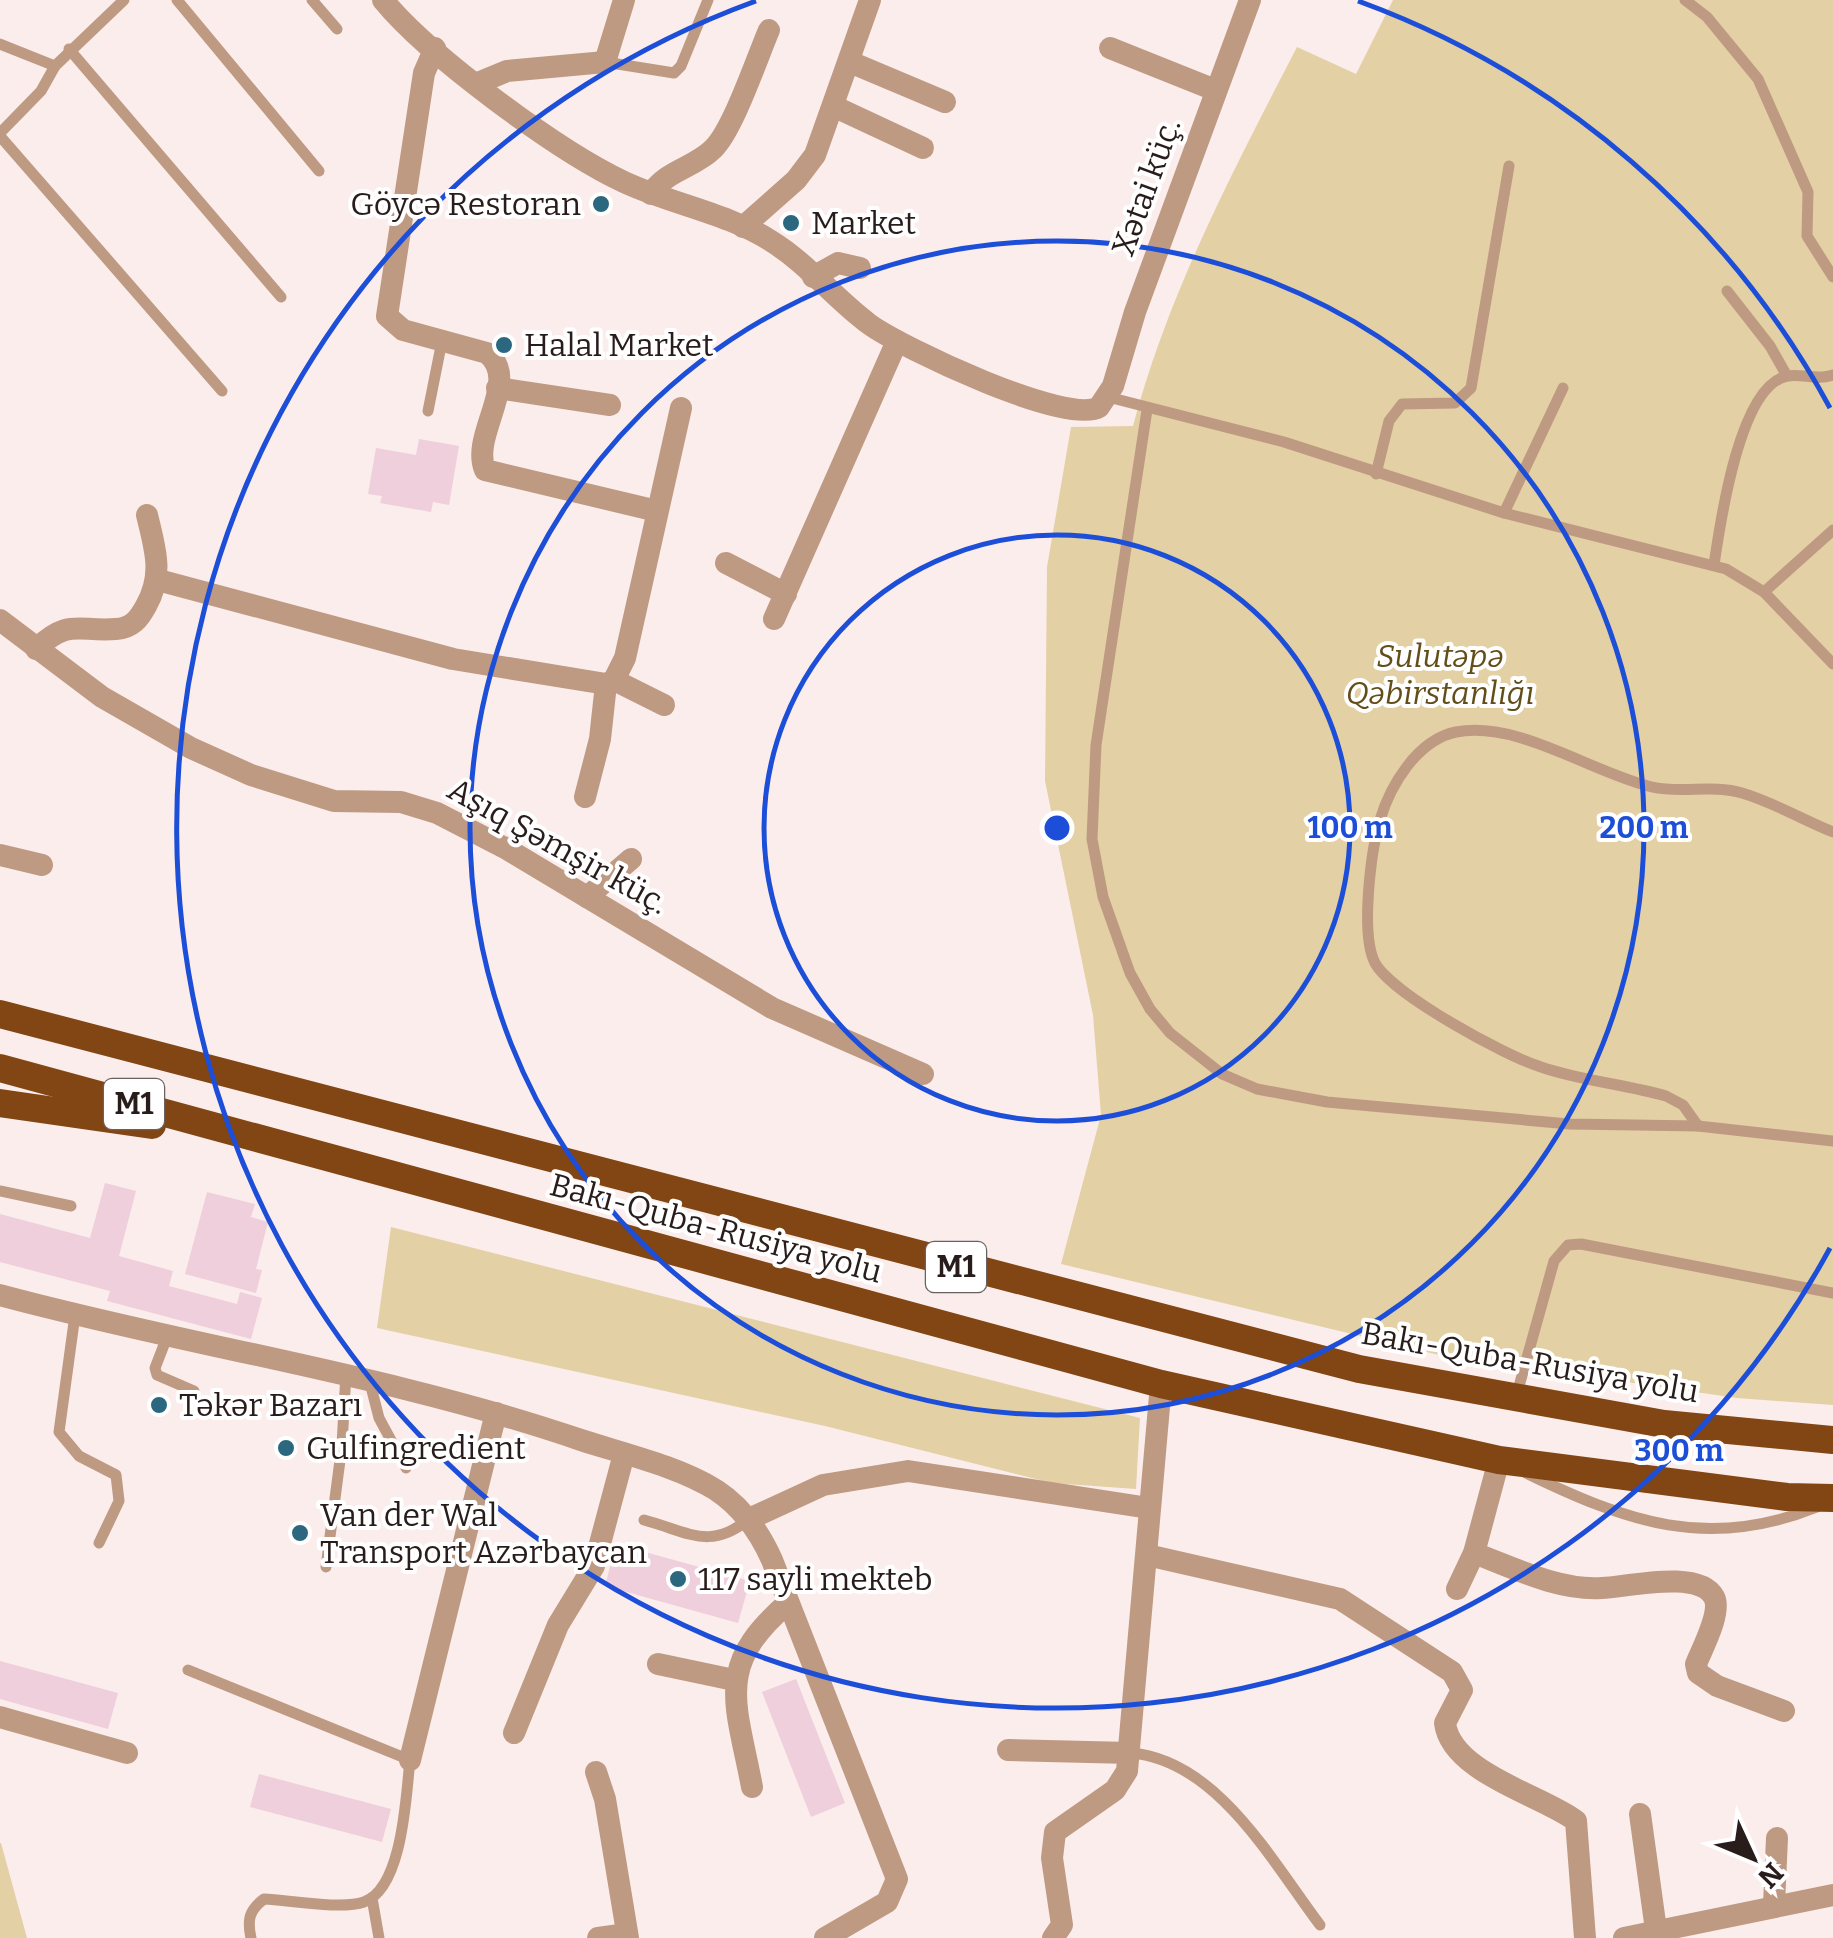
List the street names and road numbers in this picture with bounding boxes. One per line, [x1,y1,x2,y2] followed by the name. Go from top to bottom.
[1104,113,1188,261] street label: Xətai küç.
[441,770,675,922] street label: Aşıq Şəmşir küç.
[104,1079,164,1129] road number: M1
[546,1165,886,1291] street label: Bakı-Quba-Rusiya yolu
[926,1242,986,1292] road number: M1
[1358,1314,1702,1410] street label: Bakı-Quba-Rusiya yolu

